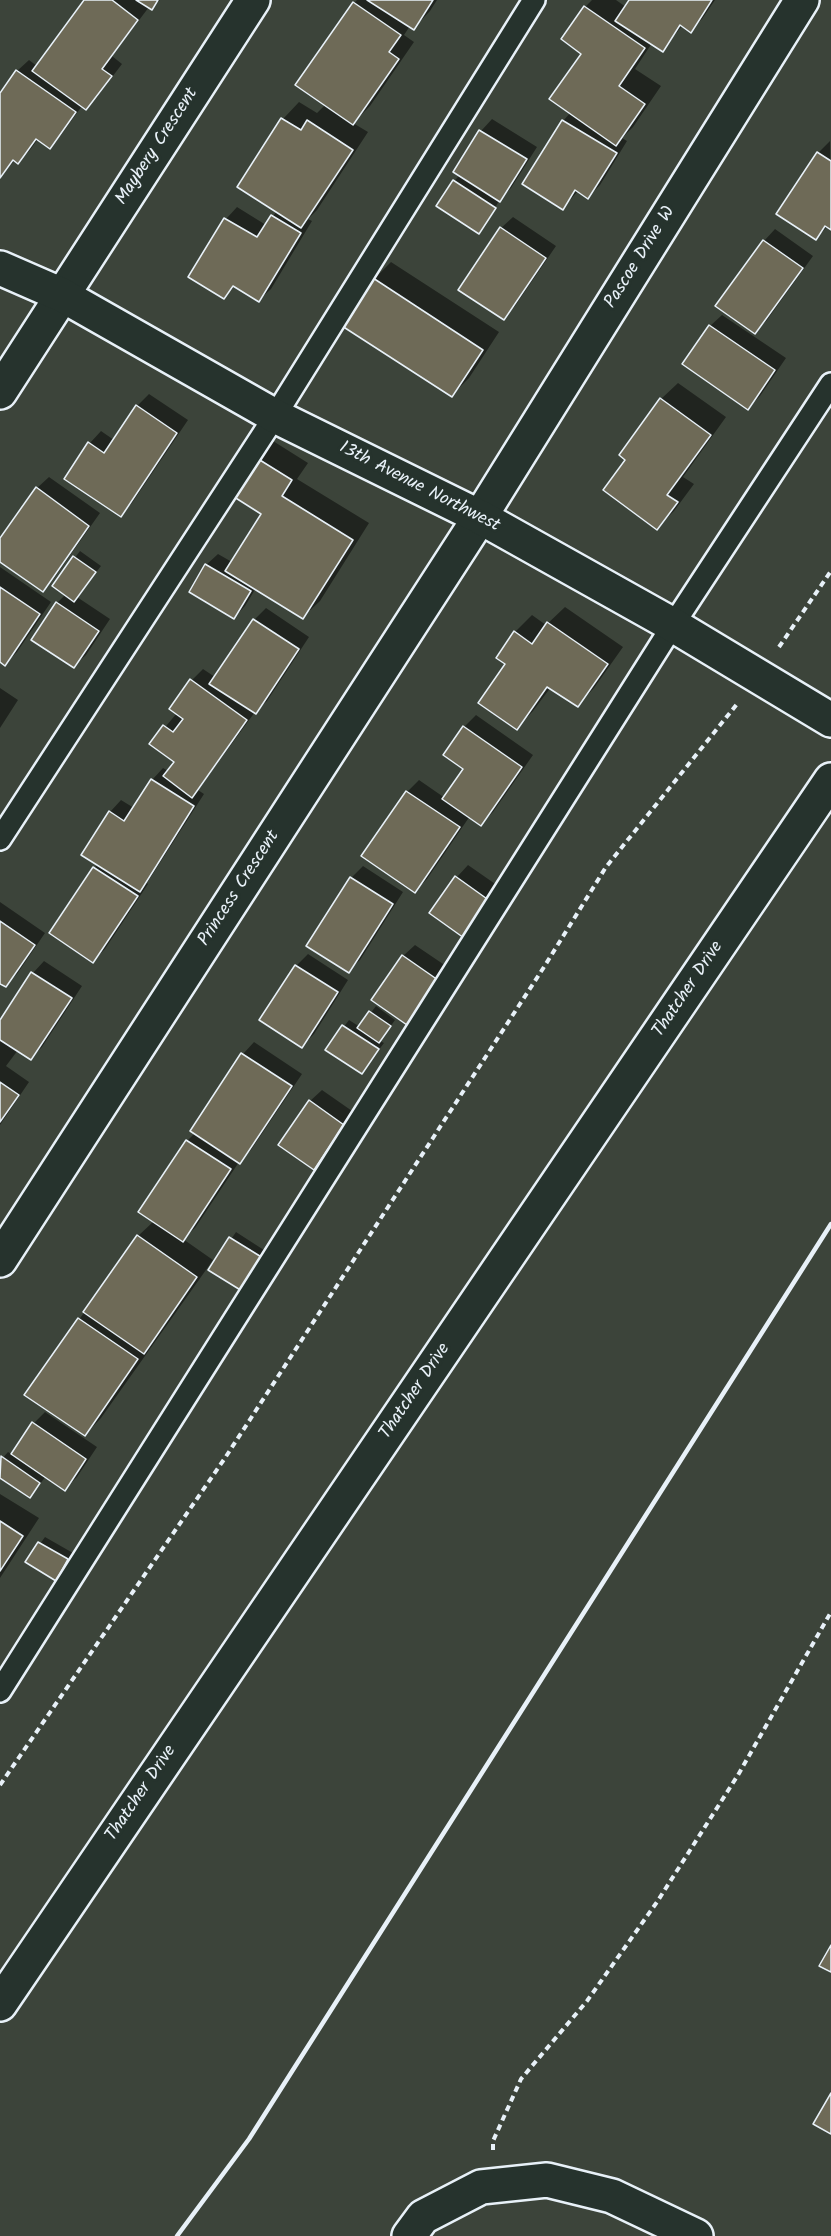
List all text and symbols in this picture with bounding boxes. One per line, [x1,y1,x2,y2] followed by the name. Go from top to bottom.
[112,84,204,210] street label: Maybery Crescent
[601,203,681,313] street label: Pascoe Drive W
[335,438,503,538] street label: 13th Avenue Northwest
[195,827,285,951] street label: Princess Crescent
[649,938,729,1042] street label: Thatcher Drive
[376,1340,456,1444] street label: Thatcher Drive
[102,1742,182,1846] street label: Thatcher Drive

